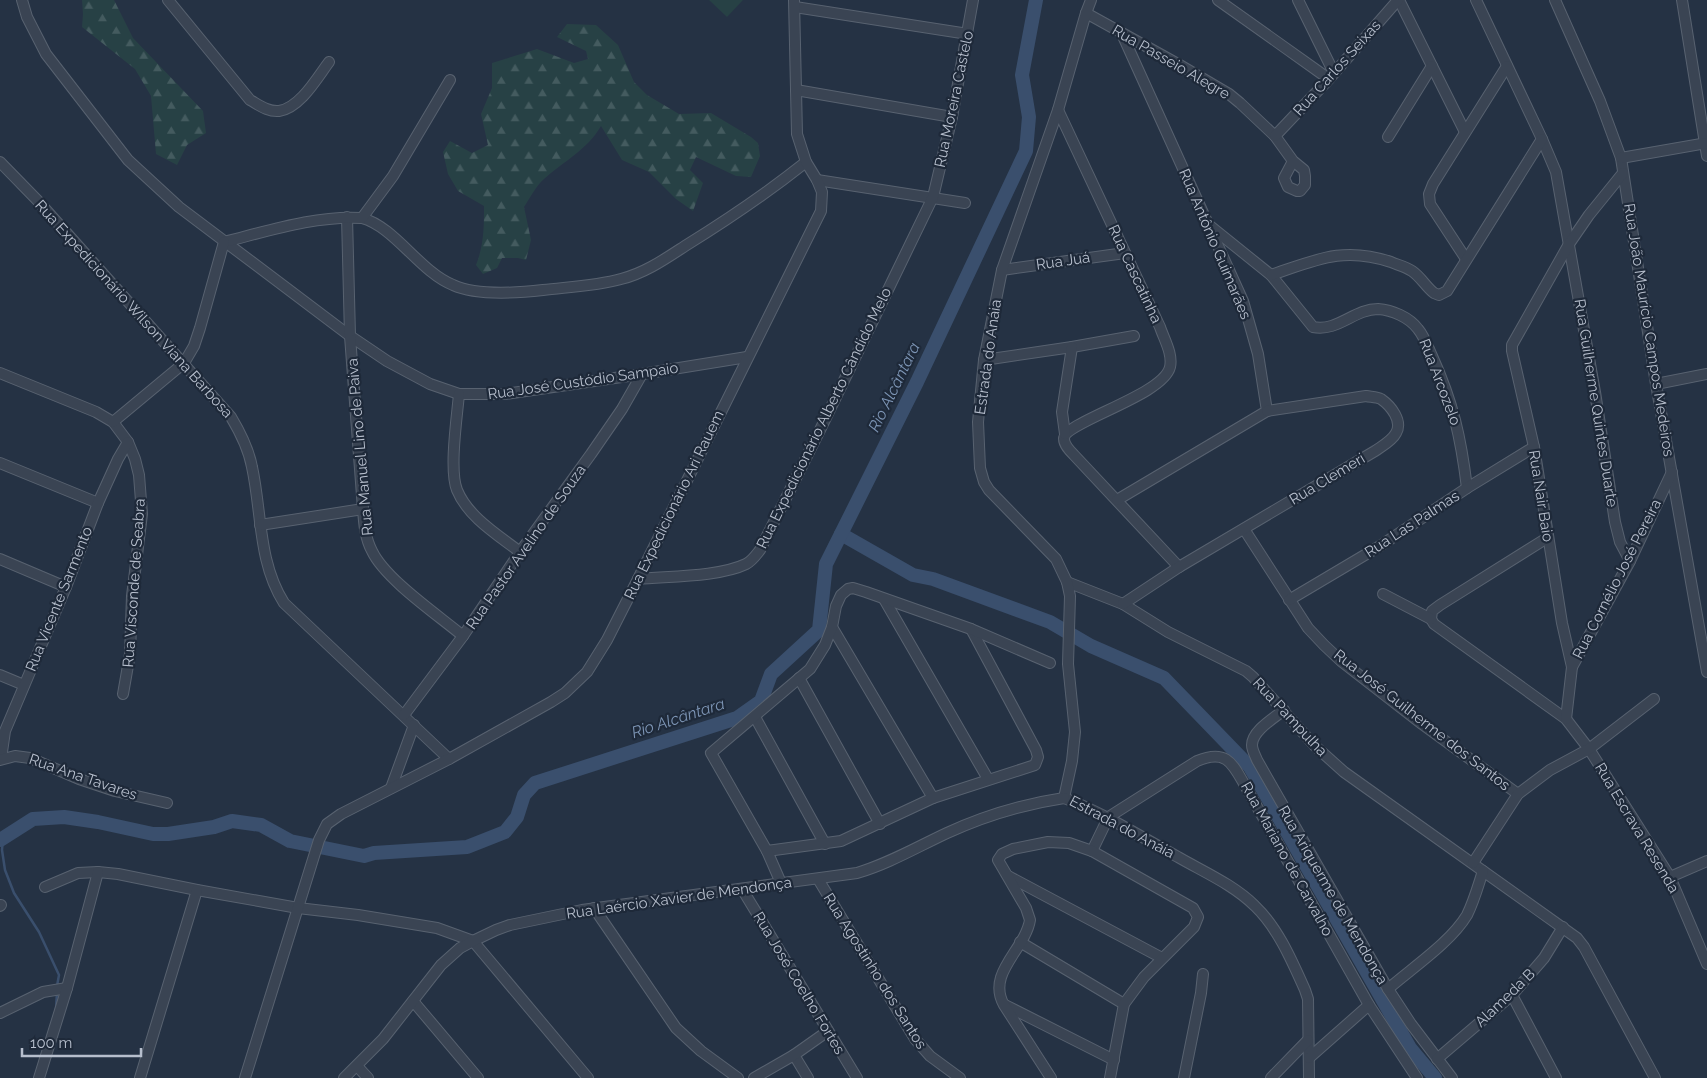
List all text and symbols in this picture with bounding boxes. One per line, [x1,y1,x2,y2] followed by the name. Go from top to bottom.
[1289,16,1385,120] street label: Rua Carlos Seixas
[1109,21,1233,103] street label: Rua Passeio Alegre
[931,29,977,169] street label: Rua Moreira Castelo
[1175,166,1255,322] street label: Rua Antônio Guimarães
[31,196,237,422] street label: Rua Expedicionário Wilson Viana Barbosa
[1620,202,1678,458] street label: Rua João Maurício Campos Medeiros
[1104,222,1166,326] street label: Rua Cascatinha
[1035,248,1091,274] street label: Rua Juá
[753,285,895,551] street label: Rua Expedicionário Alberto Cândido Melo
[971,298,1005,416] street label: Estrada do Anáia
[1571,298,1621,509] street label: Rua Guilherme Quintes Duarte
[1415,336,1465,428] street label: Rua Arcozelo
[864,339,924,435] water label: Rio Alcântara
[343,358,377,536] street label: Rua Manuel Lino de Paiva
[486,359,680,403] street label: Rua José Custódio Sampaio
[620,408,728,602] street label: Rua Expedicionário Ari Rauem
[1286,449,1368,509] street label: Rua Clemeri
[1525,449,1557,543] street label: Rua Nair Baio
[462,461,590,633] street label: Rua Pastor Avelino de Souza
[1361,487,1463,561] street label: Rua Las Palmas
[1569,496,1665,662] street label: Rua Cornélio José Pereira
[119,498,149,668] street label: Rua Visconde de Seabra
[22,524,96,674] street label: Rua Vicente Sarmento
[1330,646,1514,794] street label: Rua José Guilherme dos Santos
[1249,674,1331,760] street label: Rua Pampulha
[629,694,727,742] water label: Rio Alcântara
[27,750,139,804] street label: Rua Ana Tavares
[1591,760,1683,896] street label: Rua Escrava Resenda
[1237,779,1337,939] street label: Rua Mariano de Carvalho
[1066,792,1178,862] street label: Estrada do Anáia
[1274,802,1392,988] street label: Rua Ariquerme de Mendonça
[565,873,793,923] street label: Rua Laércio Xavier de Mendonça
[820,890,930,1052] street label: Rua Agostinho dos Santos
[749,908,849,1058] street label: Rua José Coelho Fortes
[1471,965,1539,1031] street label: Alameda B
[22,1026,141,1058] scale bar
[30,1034,72,1052] text: 100 m

